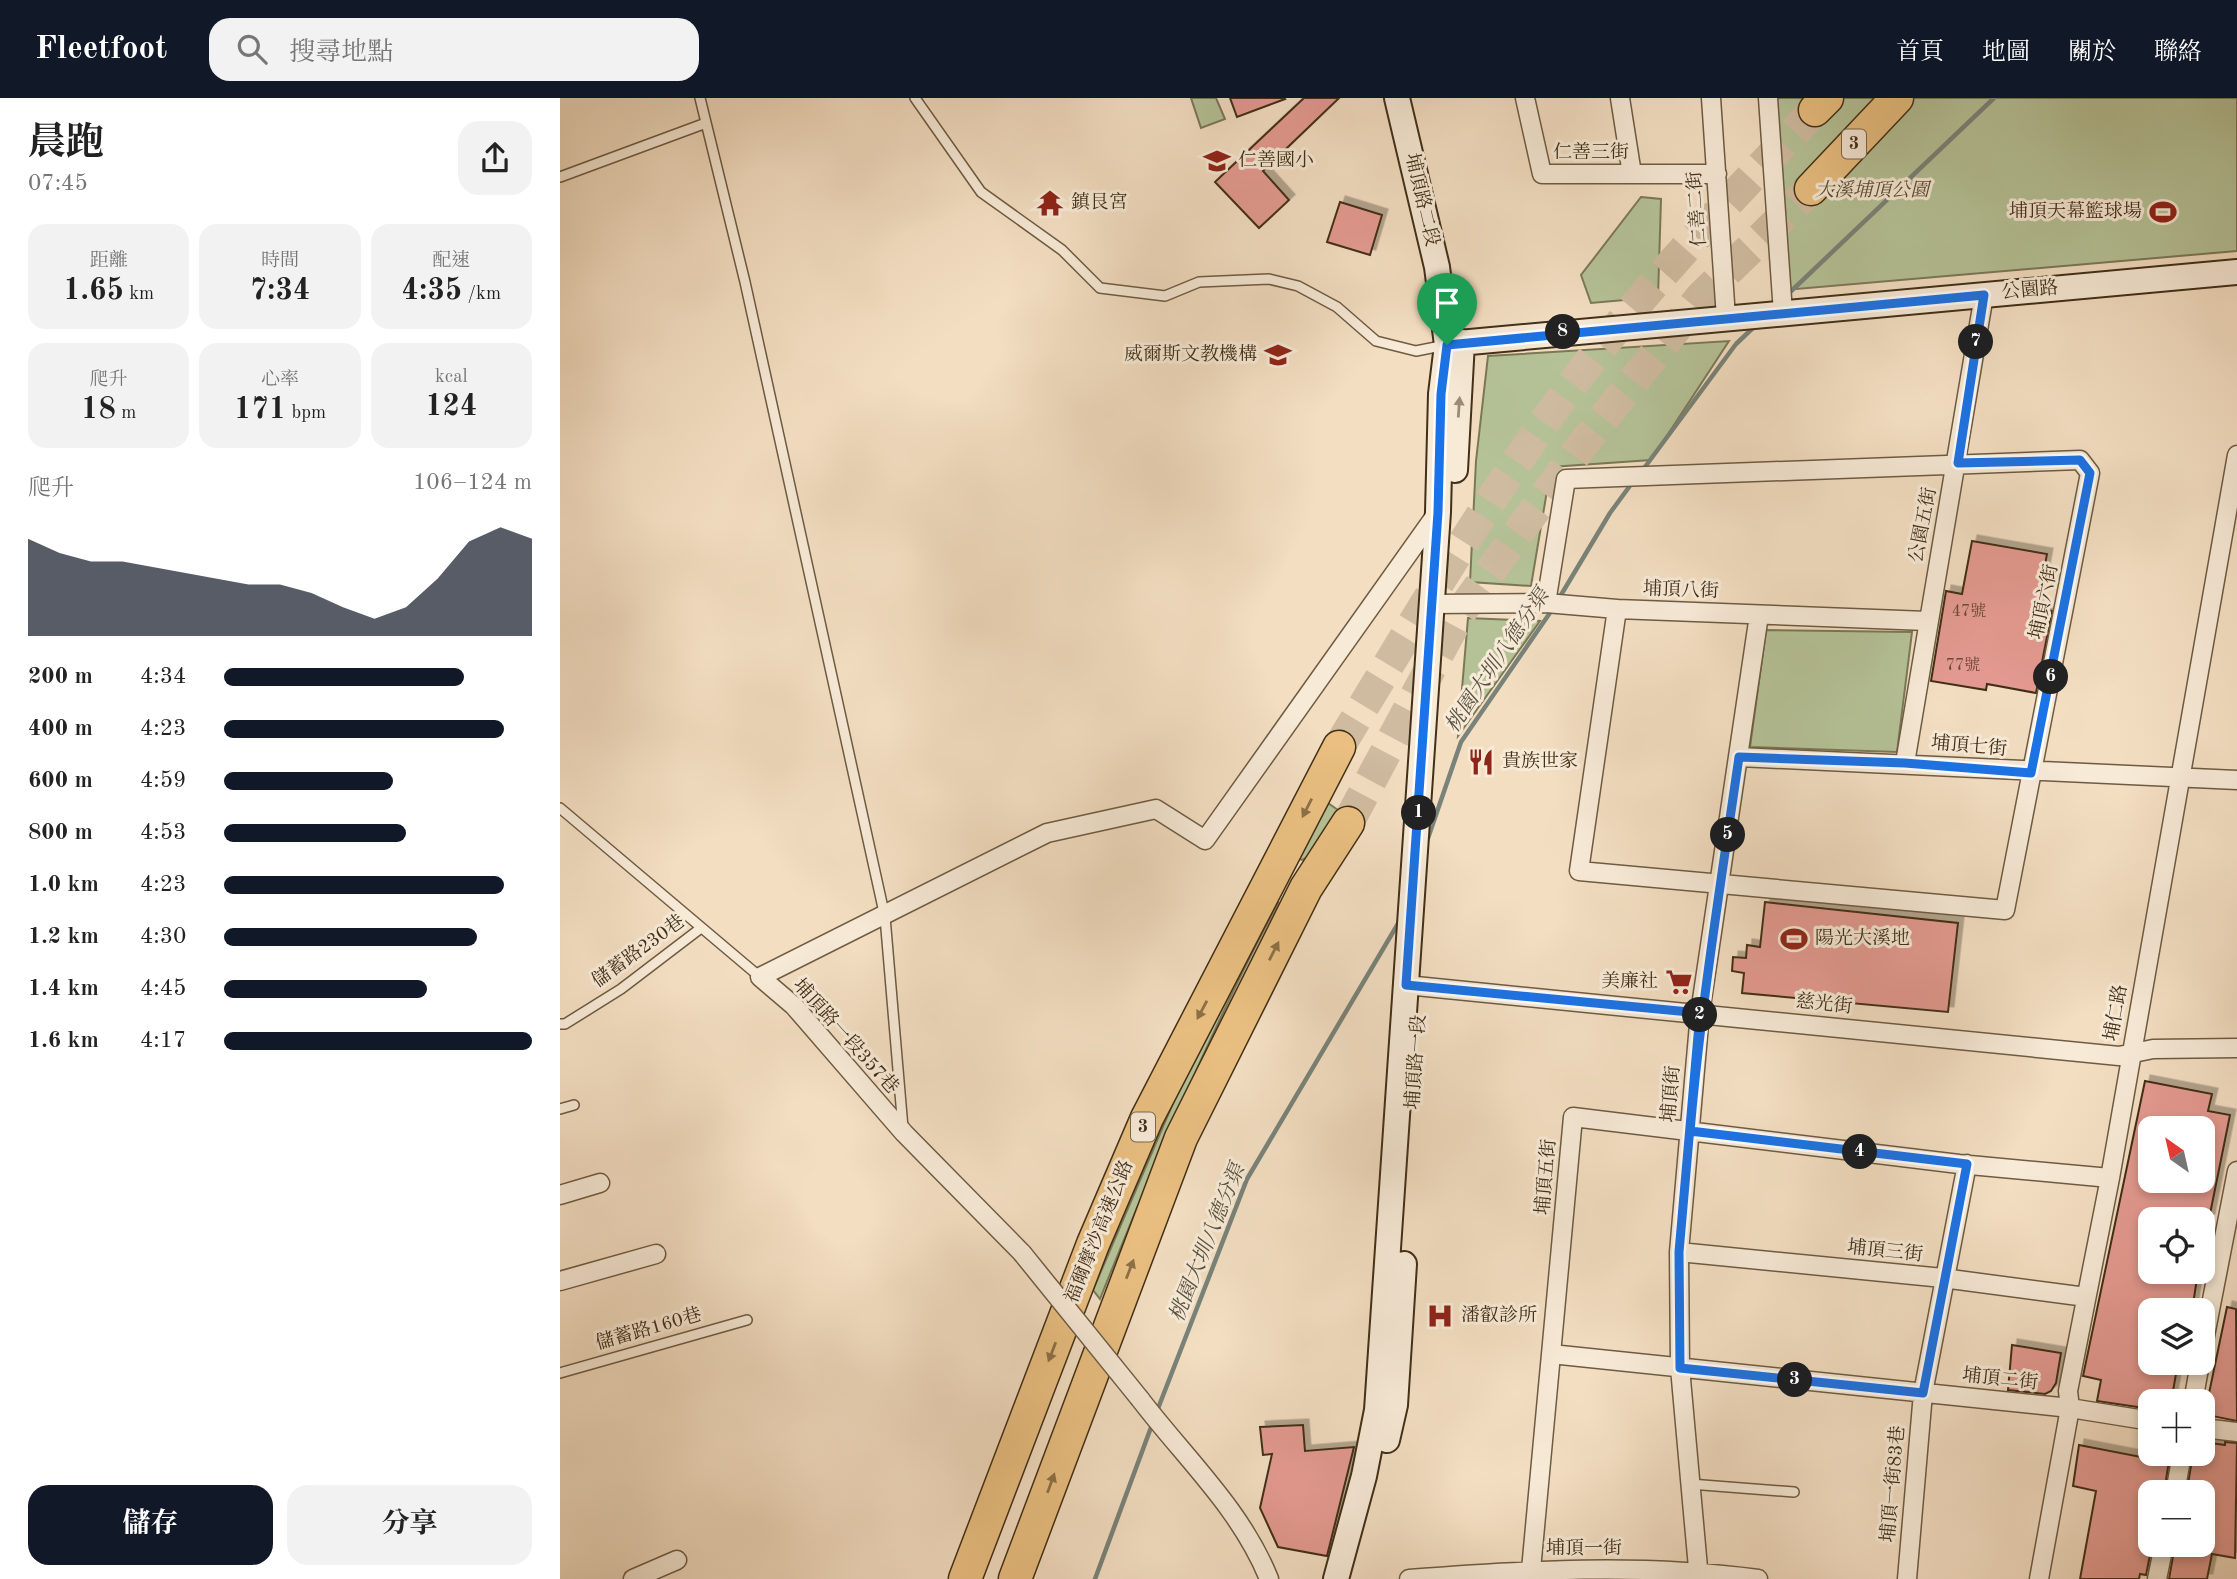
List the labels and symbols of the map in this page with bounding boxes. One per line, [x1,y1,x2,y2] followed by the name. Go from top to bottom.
[1842,130,1866,158] road number: 3
[1553,142,1629,163] street label: 仁善三街
[1202,146,1232,176] school or university icon: 仁善國小
[1238,150,1314,171] place label: 仁善國小
[1401,151,1443,248] street label: 埔頂路二段
[1684,170,1710,248] street label: 仁善二街
[1815,179,1932,201] park label: 大溪埔頂公園
[1035,188,1065,218] temple icon: 鎮艮宮
[1071,192,1128,213] place label: 鎮艮宮
[2148,197,2178,227] sports icon: 埔頂天幕籃球場
[2009,200,2142,222] place label: 埔頂天幕籃球場
[1417,273,1477,345] pin
[2001,276,2059,303] street label: 公園路
[1546,314,1580,350] pin: 8
[1958,324,1994,360] pin: 7
[1263,340,1293,370] school or university icon: 威爾斯文教機構
[1124,344,1257,365] place label: 威爾斯文教機構
[1454,395,1465,417] one-way arrow
[1904,485,1941,564] street label: 公園五街
[2026,562,2062,641] street label: 埔頂六街
[1643,578,1719,602] street label: 埔頂八街
[1441,582,1555,737] water label: 桃園大圳八德分渠
[1952,602,1986,620] house number: 47號
[1946,656,1980,674] house number: 77號
[2034,660,2068,694] pin: 6
[1930,732,2008,760] street label: 埔頂七街
[1466,747,1496,777] restaurant icon: 貴族世家
[1502,751,1578,772] place label: 貴族世家
[1402,796,1436,830] pin: 1
[1302,798,1313,818] one-way arrow
[1710,818,1746,852] pin: 5
[588,911,689,992] street label: 儲蓄路230巷
[1779,924,1809,954] sports icon: 陽光大溪地
[1815,927,1910,949] place label: 陽光大溪地
[1267,940,1279,960] one-way arrow
[1664,967,1694,997] supermarket icon: 美廉社
[1601,970,1658,992] place label: 美廉社
[789,975,903,1098] street label: 埔頂路一段357巷
[2101,983,2131,1043] street label: 埔仁路
[1795,991,1854,1017] street label: 慈光街
[1682,998,1718,1032] pin: 2
[1196,1000,1208,1020] one-way arrow
[1402,1014,1430,1110] street label: 埔頂路一段
[1658,1065,1684,1123] street label: 埔頂街
[1131,1112,1155,1142] road number: 3
[2138,1116,2216,1194] north arrow
[1842,1134,1878,1170] pin: 4
[1532,1138,1560,1216] street label: 埔頂五街
[1060,1157,1137,1306] street label: 福爾摩沙高速公路
[1165,1158,1250,1325] water label: 桃園大圳八德分渠
[1846,1237,1924,1265] street label: 埔頂三街
[1125,1259,1136,1280] one-way arrow
[1425,1301,1455,1331] hospital icon: 潘叡診所
[593,1304,704,1354] street label: 儲蓄路160巷
[1461,1304,1537,1326] place label: 潘叡診所
[1046,1342,1057,1363] one-way arrow
[1778,1362,1812,1398] pin: 3
[1961,1365,2039,1393] street label: 埔頂二街
[1877,1425,1909,1543] street label: 埔頂一街83巷
[1045,1472,1056,1493] one-way arrow
[1546,1538,1622,1559] street label: 埔頂一街

